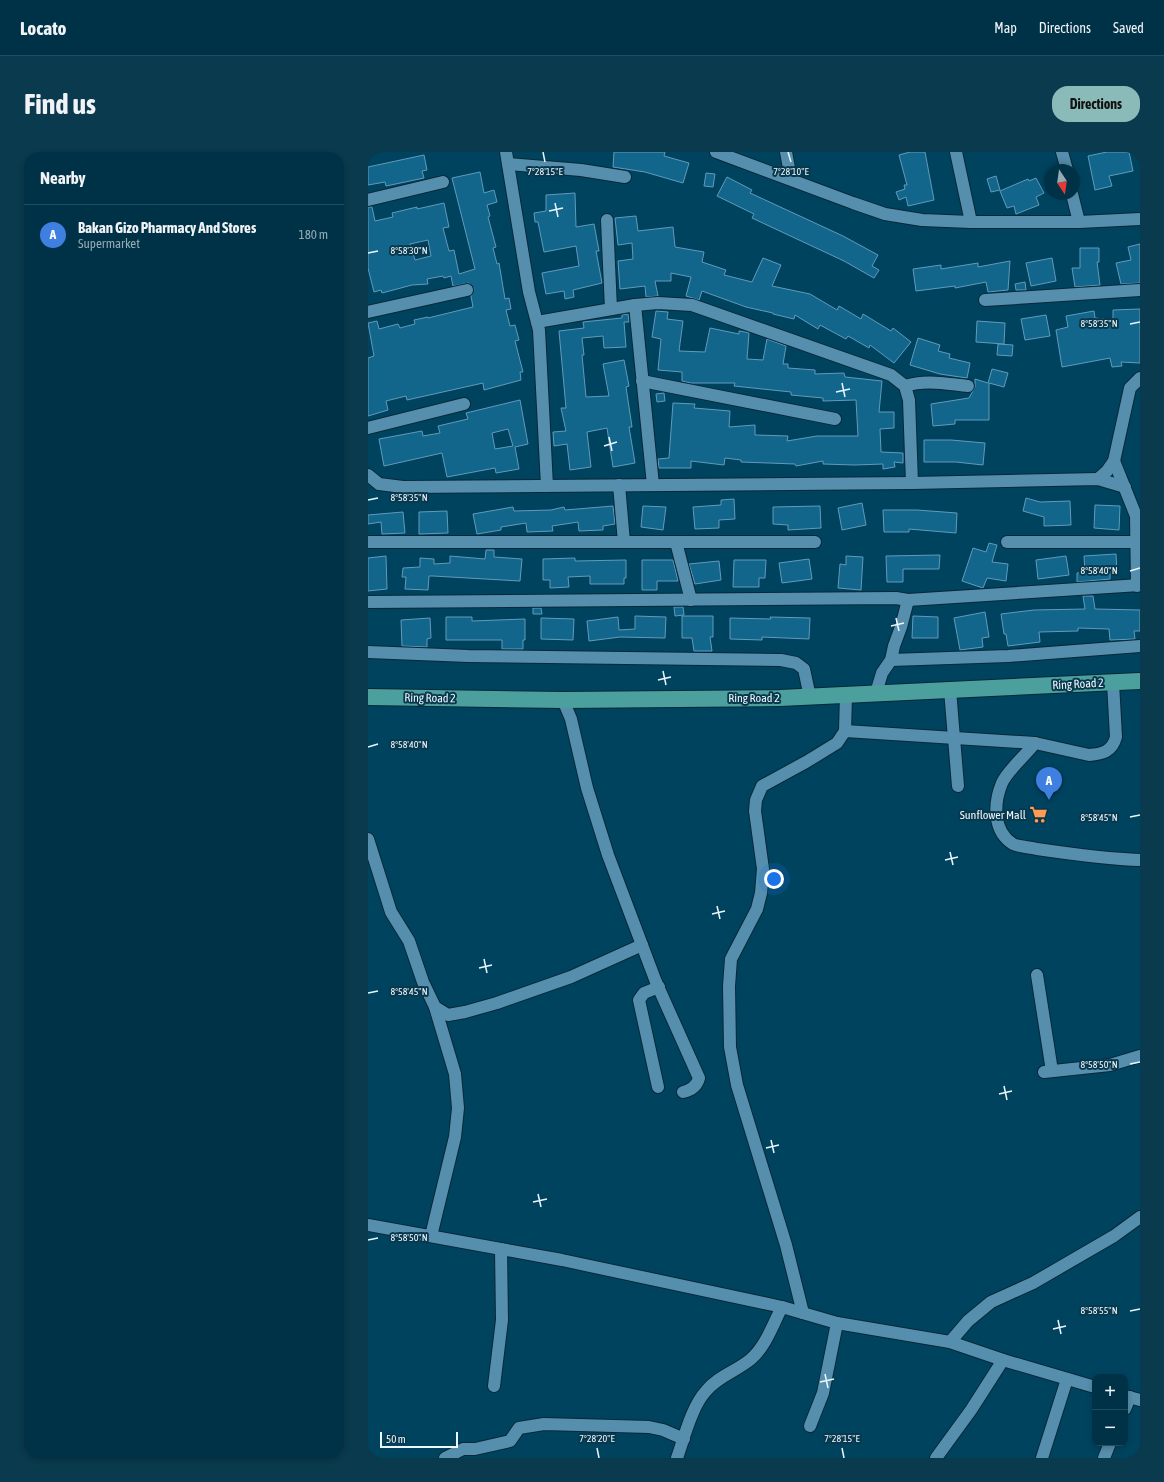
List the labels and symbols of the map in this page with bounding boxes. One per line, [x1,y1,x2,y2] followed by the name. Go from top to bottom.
[1044,164,1080,200] north arrow
[527,166,563,177] text: 7°28'15"E
[773,166,809,177] text: 7°28'10"E
[390,245,428,256] text: 8°58'30"N
[1080,318,1118,329] text: 8°58'35"N
[390,492,428,503] text: 8°58'35"N
[1080,565,1118,576] text: 8°58'40"N
[1052,676,1104,692] street label: Ring Road 2
[404,691,456,705] street label: Ring Road 2
[728,691,780,705] street label: Ring Road 2
[390,739,428,750] text: 8°58'40"N
[1036,767,1062,800] pin: A
[1029,805,1049,825] supermarket icon: Sunflower Mall
[960,808,1027,822] place label: Sunflower Mall
[1080,812,1118,823] text: 8°58'45"N
[764,869,784,889] your location
[390,986,428,997] text: 8°58'45"N
[1080,1059,1118,1070] text: 8°58'50"N
[390,1232,428,1243] text: 8°58'50"N
[1080,1305,1118,1316] text: 8°58'55"N
[380,1430,458,1449] scale bar
[579,1433,615,1444] text: 7°28'20"E
[824,1433,860,1444] text: 7°28'15"E

